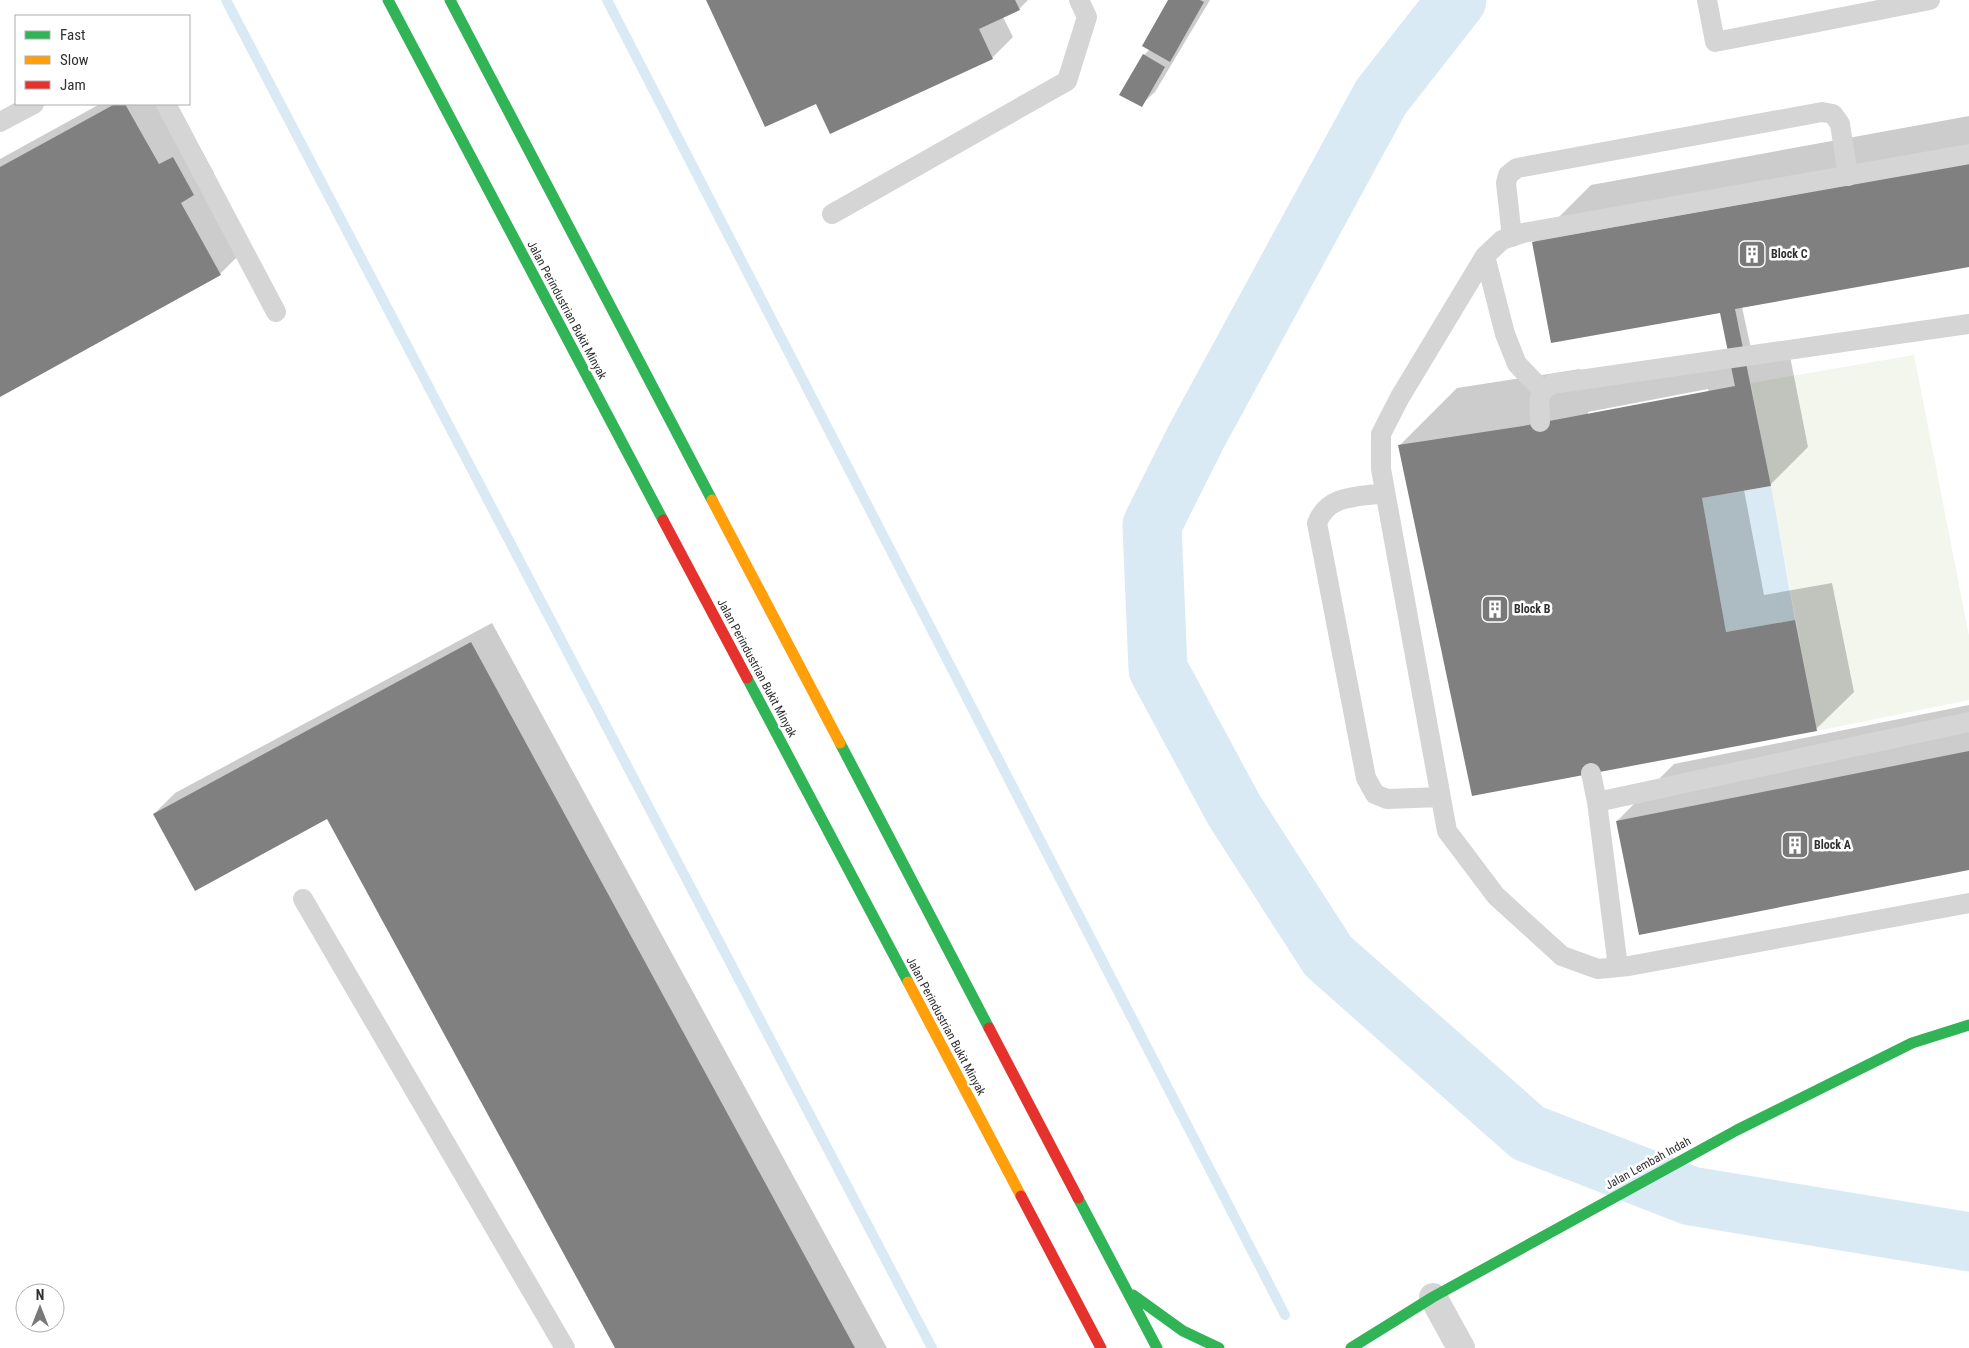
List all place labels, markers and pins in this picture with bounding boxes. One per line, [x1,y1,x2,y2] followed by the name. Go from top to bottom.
[1737,239,1767,269] building icon: Block C
[1771,247,1808,261] place label: Block C
[1480,594,1510,624] building icon: Block B
[1514,602,1551,616] place label: Block B
[1780,830,1810,860] building icon: Block A
[1814,838,1852,852] place label: Block A

